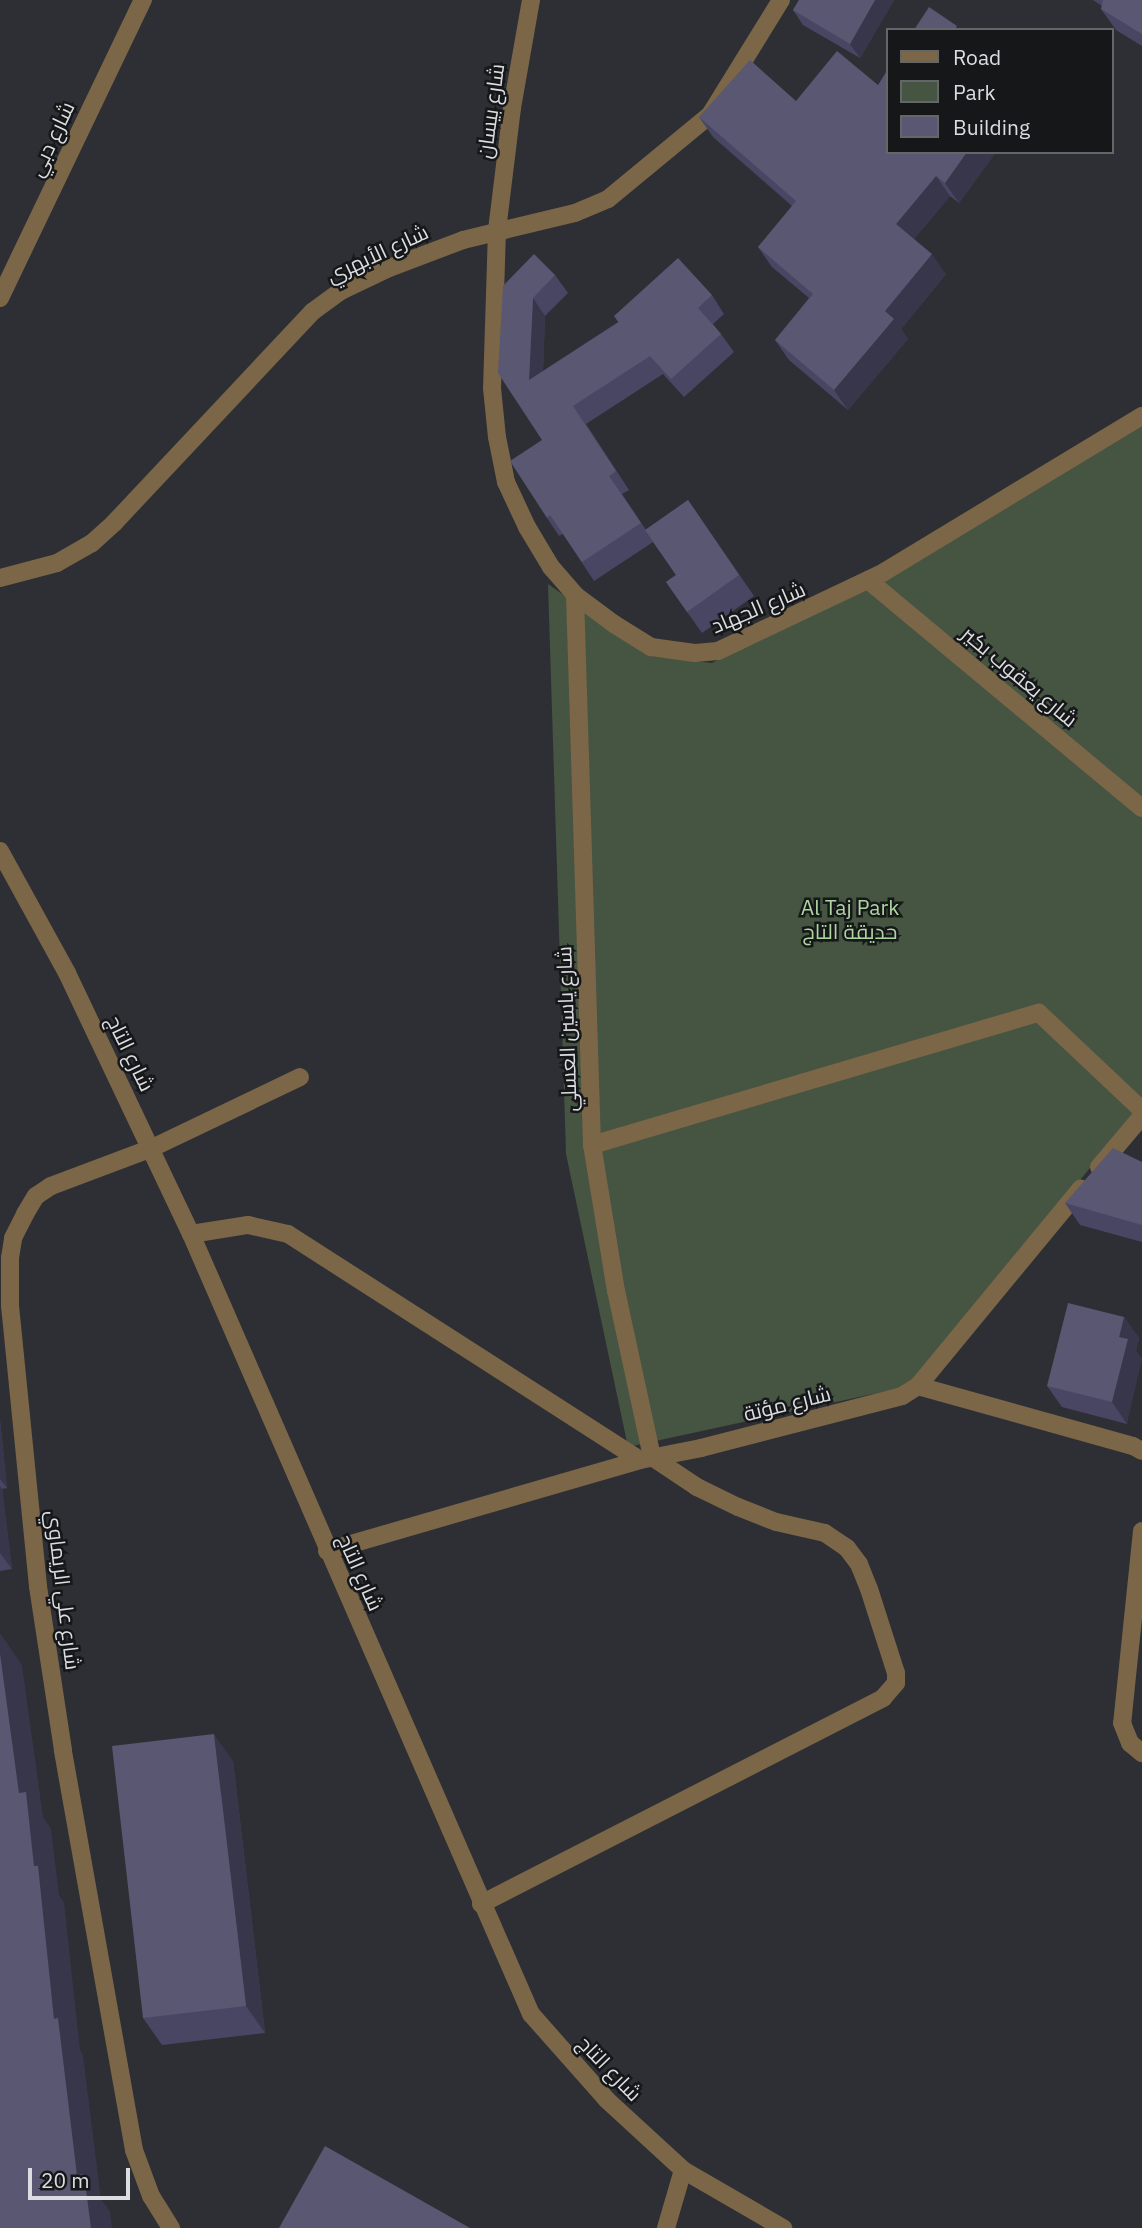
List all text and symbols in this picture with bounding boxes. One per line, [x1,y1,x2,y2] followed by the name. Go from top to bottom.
[886,28,1114,154] legend
[953,43,1001,71] text: Road
[471,62,509,160] street label: شارع بيسان
[953,78,996,106] text: Park
[23,97,79,181] street label: شارع دبي
[953,113,1030,141] text: Building
[322,218,432,288] street label: شارع الأبهري
[707,576,809,638] street label: شارع الجهاد
[957,620,1083,732] street label: شارع يعقوب بكير
[801,894,899,944] park label: Al Taj Park حديقة التاج
[551,946,581,1112] street label: شارع ياسين العسلي
[102,1011,160,1095] street label: شارع التاج
[741,1380,833,1426] street label: شارع مؤتة
[42,1509,86,1671] street label: شارع علي الريماوي
[333,1530,389,1614] street label: شارع التاج
[573,2030,647,2106] street label: شارع التاج
[32,2154,133,2198] scale bar
[41,2166,90,2194] text: 20 m

